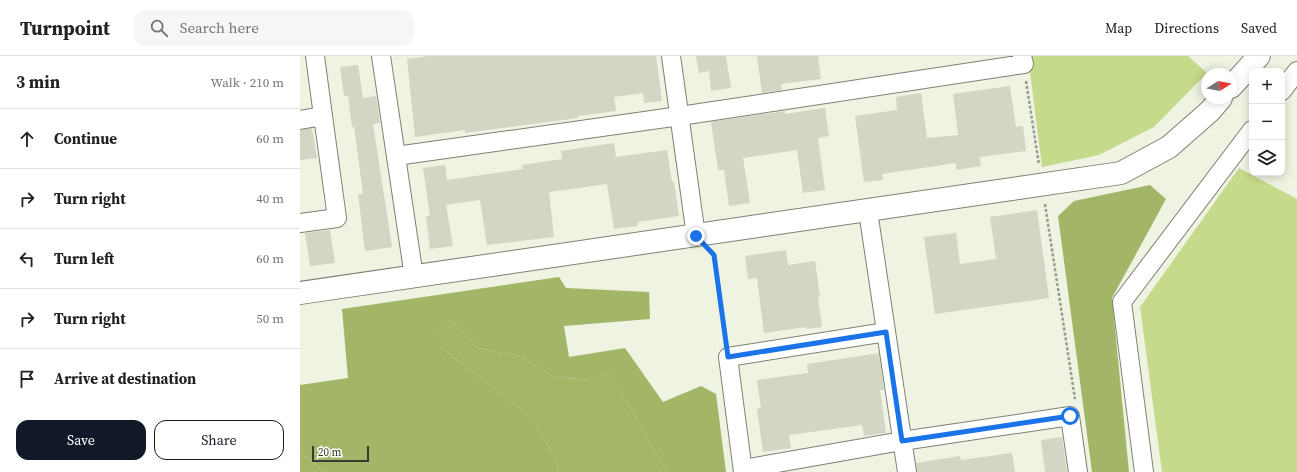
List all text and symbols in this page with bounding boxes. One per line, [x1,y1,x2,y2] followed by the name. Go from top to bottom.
[134,10,414,46] search box
[20,15,110,41] text: Turnpoint
[148,17,170,39] icon: search
[180,17,259,38] text: Search here
[1105,18,1132,38] text: Map
[1154,18,1219,38] text: Directions
[1241,18,1277,38] text: Saved
[1201,68,1237,104] north arrow
[1249,68,1285,176] map controls
[1249,68,1285,104] button: +
[16,70,60,94] text: 3 min
[211,74,284,91] text: Walk · 210 m
[1249,104,1285,140] button: −
[16,128,38,150] icon: ahead
[54,128,117,149] text: Continue
[256,130,284,147] text: 60 m
[1249,140,1285,176] button: layers
[16,188,38,210] icon: right
[54,188,126,209] text: Turn right
[256,190,284,207] text: 40 m
[687,227,705,245] route end
[16,248,38,270] icon: left
[54,248,114,269] text: Turn left
[256,250,284,267] text: 60 m
[16,308,38,330] icon: right
[54,308,126,329] text: Turn right
[256,310,284,327] text: 50 m
[16,368,38,390] icon: arrive
[54,368,196,389] text: Arrive at destination
[1061,407,1079,425] route start
[16,420,146,460] button: Save
[154,420,284,460] button: Share
[312,444,369,463] scale bar
[318,445,341,460] text: 20 m

